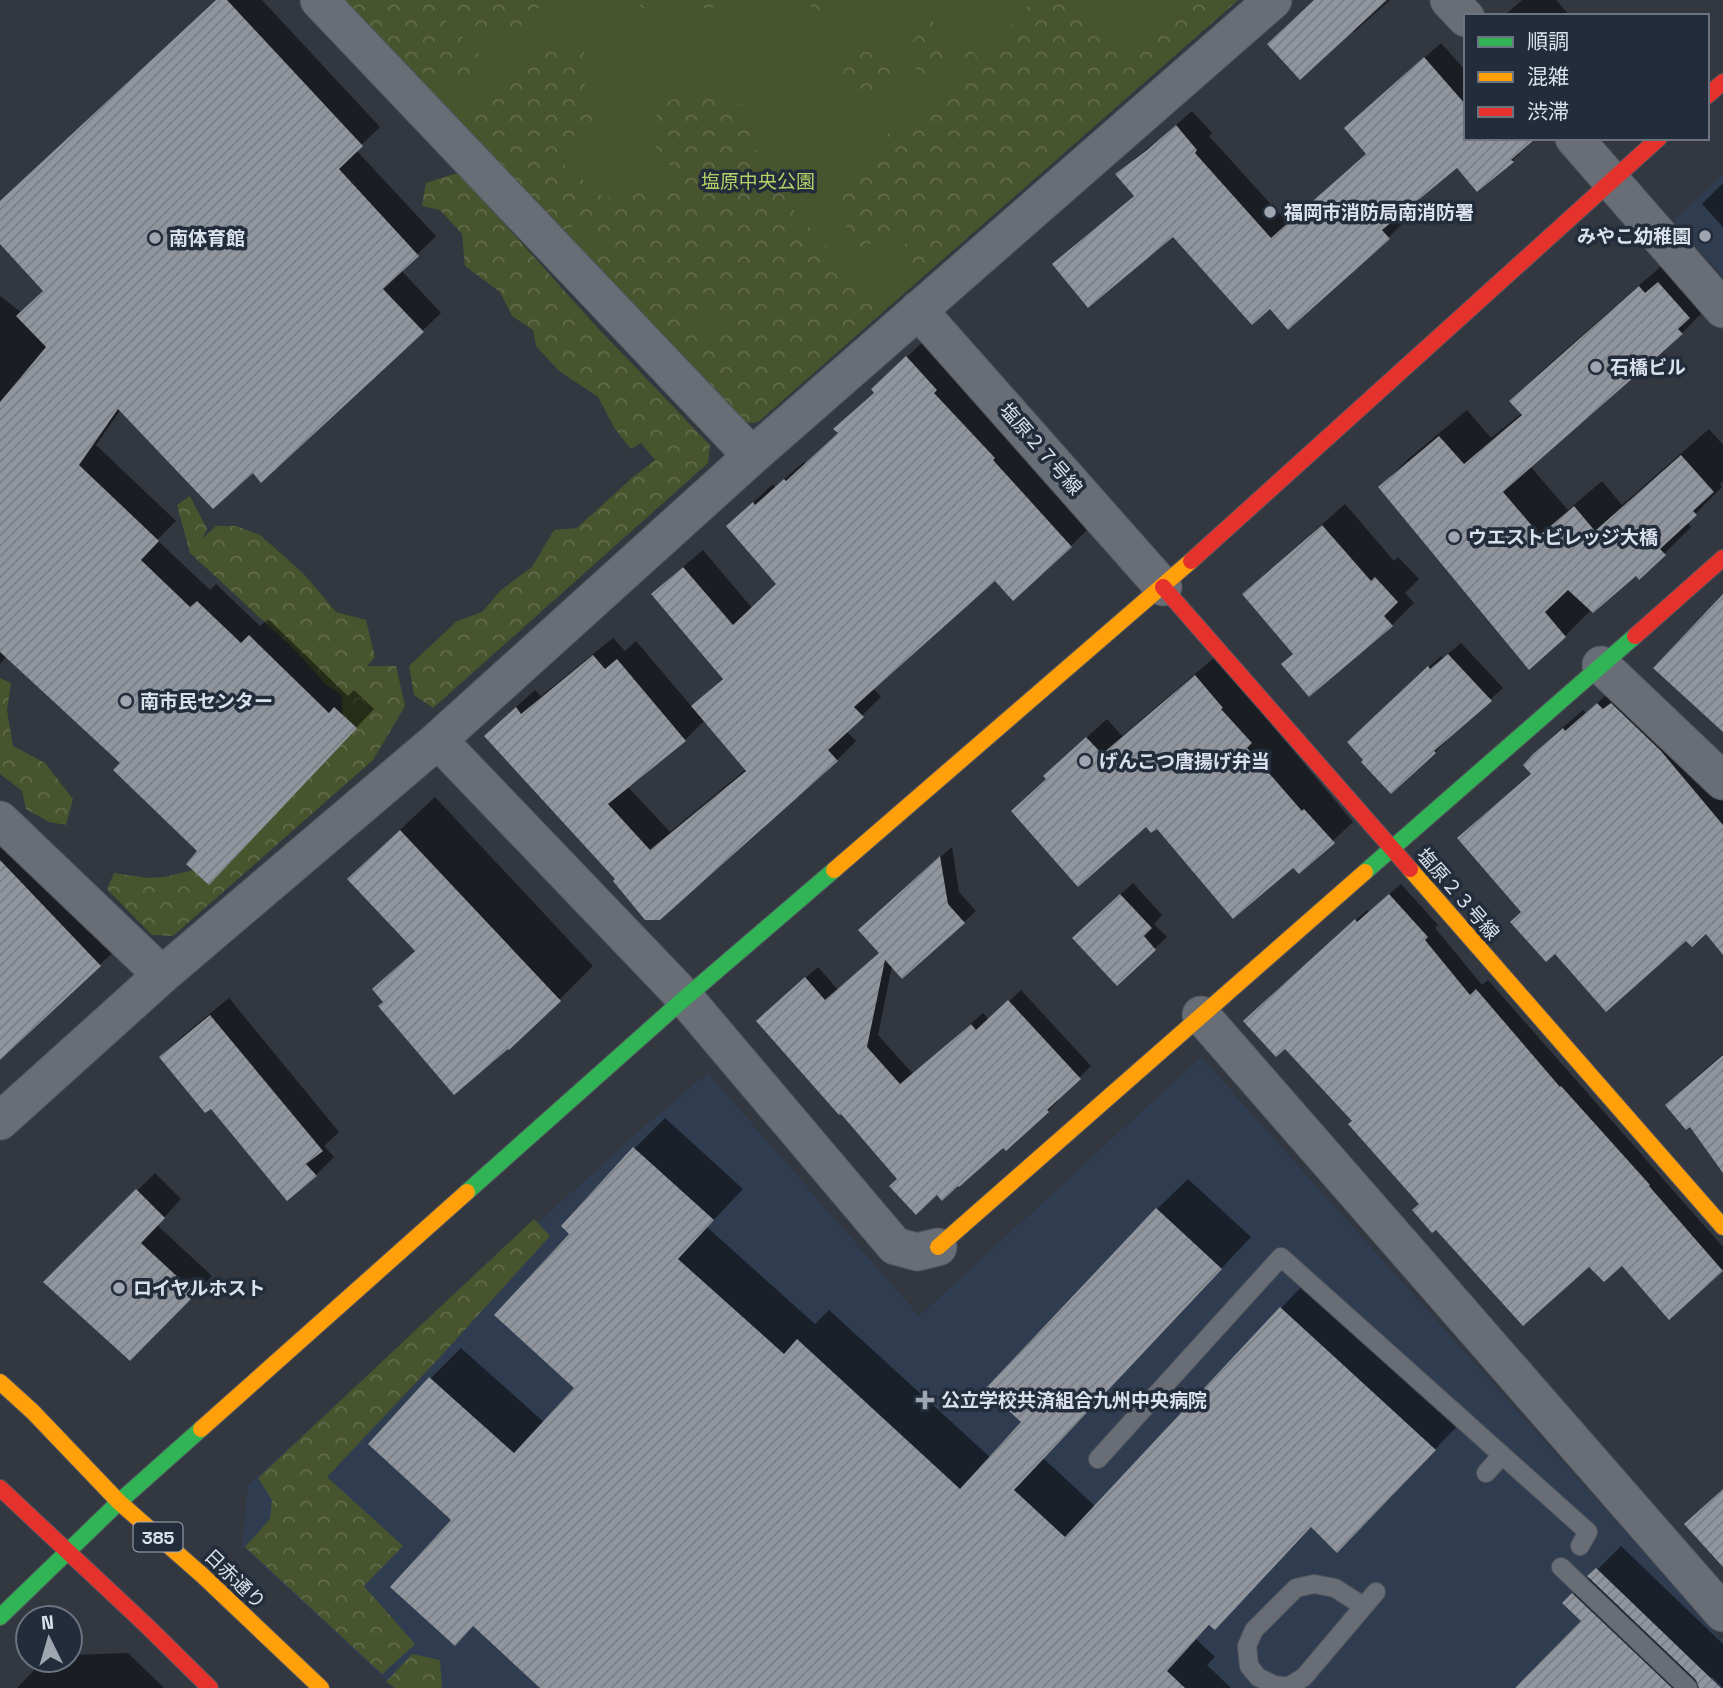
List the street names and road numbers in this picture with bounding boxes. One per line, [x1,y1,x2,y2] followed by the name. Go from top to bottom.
[994,398,1088,500] street label: 塩原２７号線
[1411,843,1505,945] street label: 塩原２３号線
[134,1522,182,1552] road number: 385
[199,1544,271,1614] street label: 日赤通り

